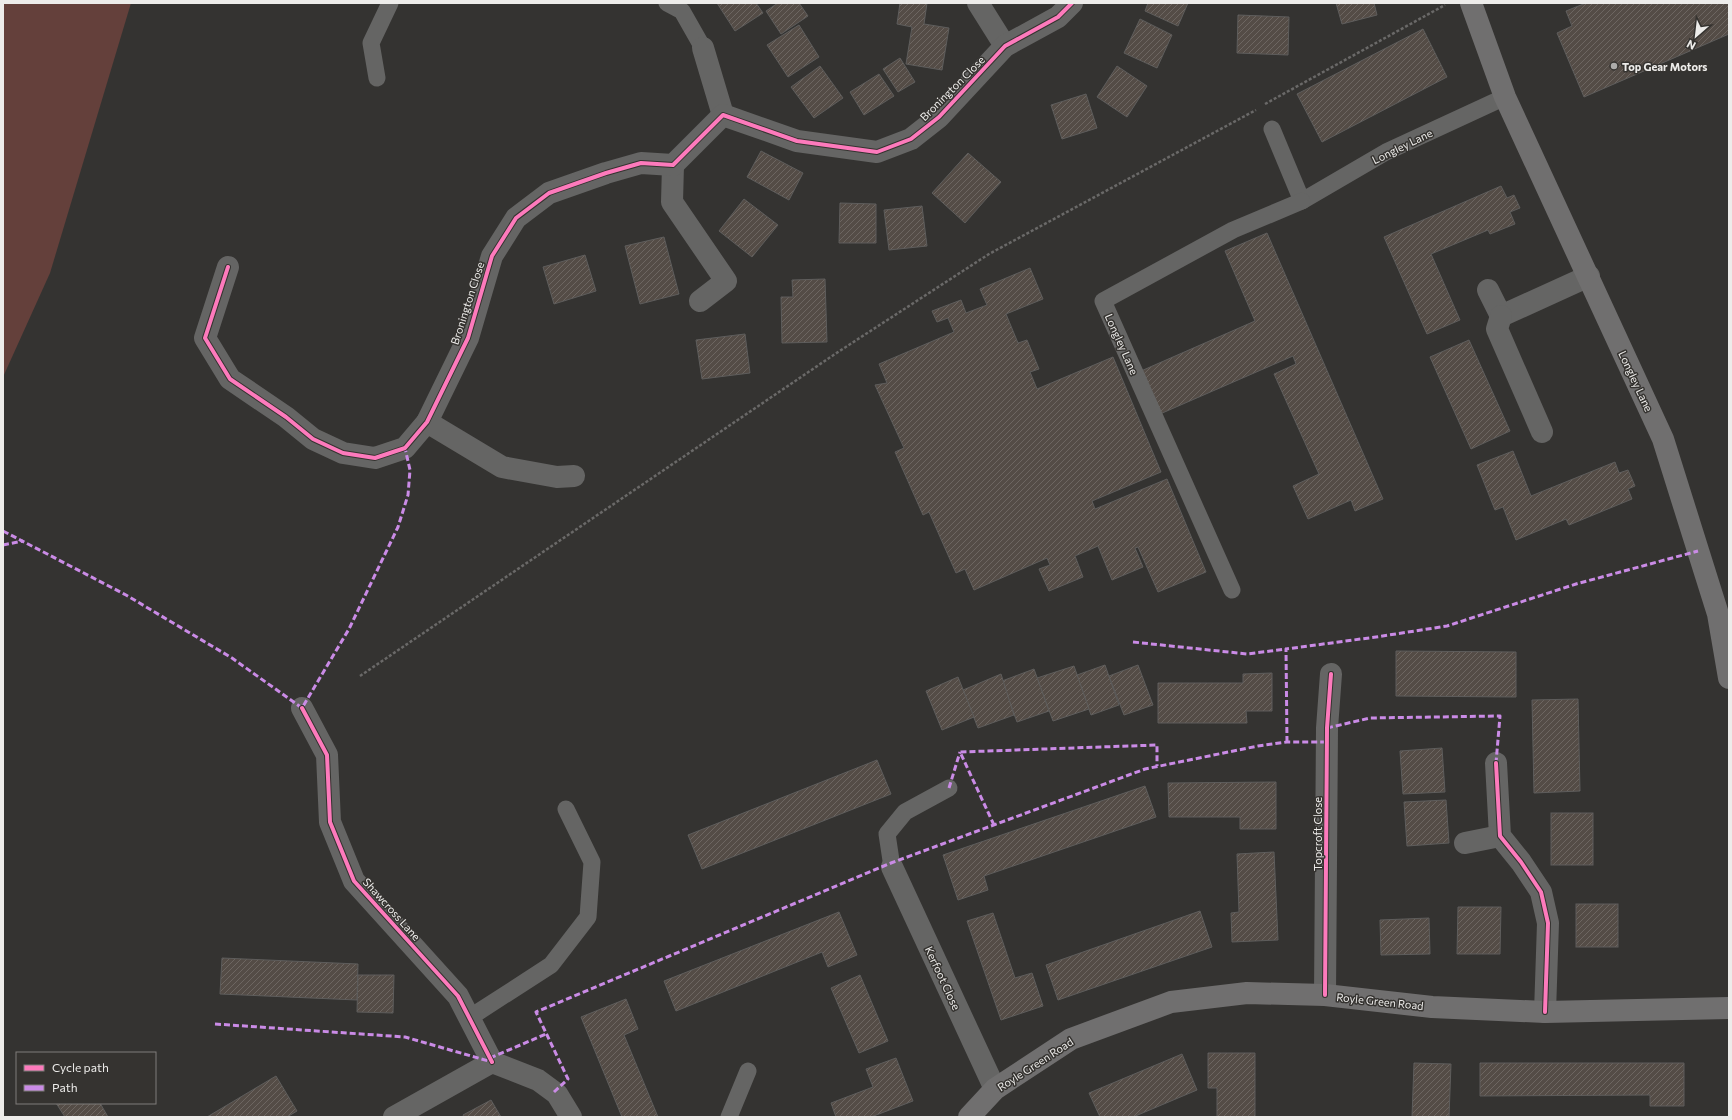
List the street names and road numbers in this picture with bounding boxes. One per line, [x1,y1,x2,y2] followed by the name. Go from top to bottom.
[917,53,987,123] street label: Bronington Close
[1370,126,1434,166] street label: Longley Lane
[447,260,487,346] street label: Bronington Close
[1103,311,1141,377] street label: Longley Lane
[1616,349,1656,414] street label: Longley Lane
[1311,797,1324,871] street label: Topcroft Close
[361,875,424,943] street label: Shawcross Lane
[923,944,963,1012] street label: Kerfoot Close
[1336,990,1424,1012] street label: Royle Green Road
[995,1035,1075,1093] street label: Royle Green Road

